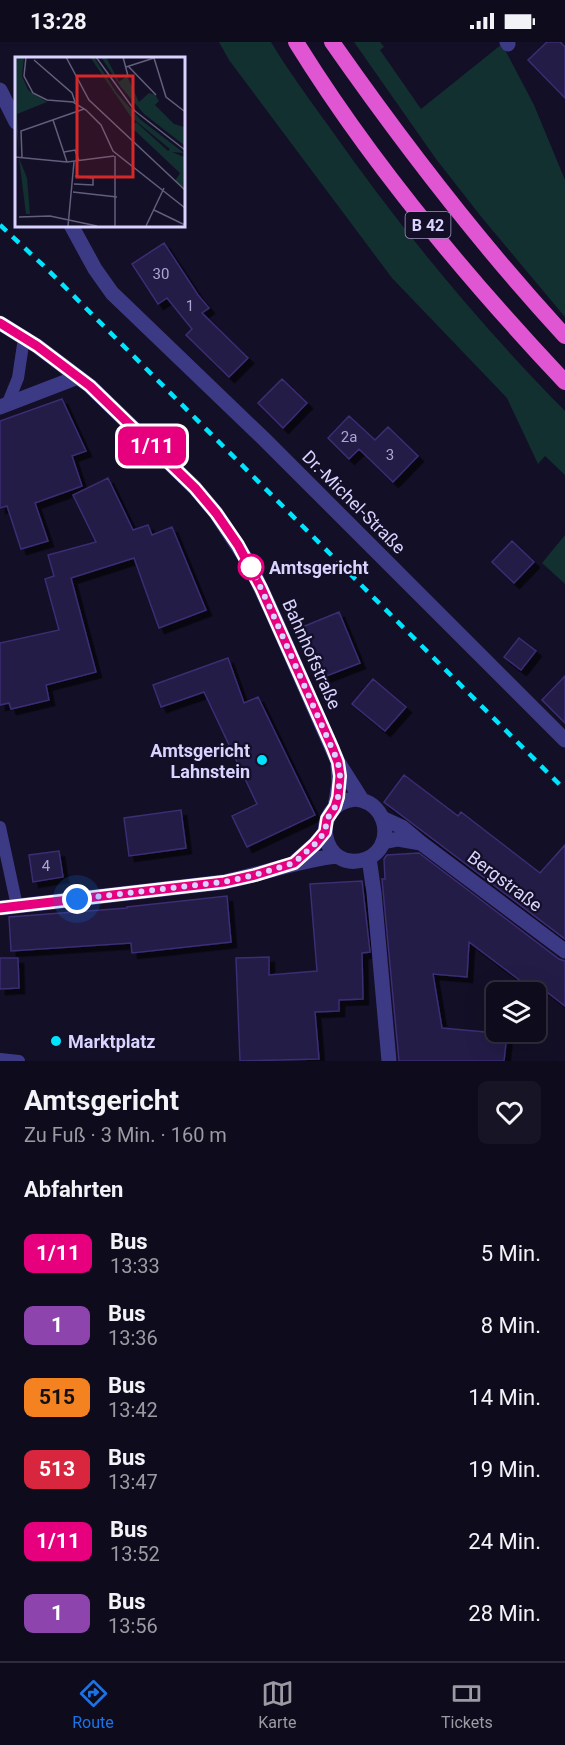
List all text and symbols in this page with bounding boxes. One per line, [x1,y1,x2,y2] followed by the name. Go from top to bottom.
[30,9,87,34] text: 13:28
[15,57,184,226] inset map
[406,212,450,238] road number: B 42
[153,265,169,283] house number: 30
[186,297,194,315] house number: 1
[110,426,194,466] line badge: 1/11
[341,428,357,446] house number: 2a
[130,434,174,458] text: 1/11
[298,446,410,558] street label: Dr.-Michel-Straße
[386,446,394,464] house number: 3
[238,554,264,580] marker: Amtsgericht
[269,557,369,578] place label: Amtsgericht
[278,596,346,712] street label: Bahnhofstraße
[150,740,250,782] place label: Amtsgericht Lahnstein
[255,753,269,767] marker: Amtsgericht Lahnstein
[464,846,546,916] street label: Bergstraße
[42,857,51,875] house number: 4
[62,884,92,914] your location
[486,982,546,1042] map controls
[486,982,546,1042] button: layers
[68,1031,155,1052] place label: Marktplatz
[49,1034,63,1048] marker: Marktplatz
[478,1081,541,1144] button: heart
[24,1084,179,1117] text: Amtsgericht
[24,1123,227,1147] text: Zu Fuß · 3 Min. · 160 m
[24,1177,123,1202] text: Abfahrten
[110,1229,148,1254] text: Bus
[36,1241,80,1265] text: 1/11
[481,1241,541,1266] text: 5 Min.
[110,1254,160,1278] text: 13:33
[108,1301,146,1326] text: Bus
[51,1313,63,1337] text: 1
[481,1313,541,1338] text: 8 Min.
[108,1326,158,1350] text: 13:36
[108,1373,146,1398] text: Bus
[39,1385,75,1409] text: 515
[468,1385,541,1410] text: 14 Min.
[108,1398,158,1422] text: 13:42
[108,1445,146,1470] text: Bus
[39,1457,75,1481] text: 513
[468,1457,541,1482] text: 19 Min.
[108,1470,158,1494] text: 13:47
[110,1517,148,1542] text: Bus
[36,1529,80,1553] text: 1/11
[468,1529,541,1554] text: 24 Min.
[110,1542,160,1566] text: 13:52
[108,1589,146,1614] text: Bus
[51,1601,63,1625] text: 1
[468,1601,541,1626] text: 28 Min.
[108,1614,158,1638] text: 13:56
[72,1677,114,1732] tab: Route
[258,1677,297,1732] tab: Karte
[441,1677,493,1732] tab: Tickets

